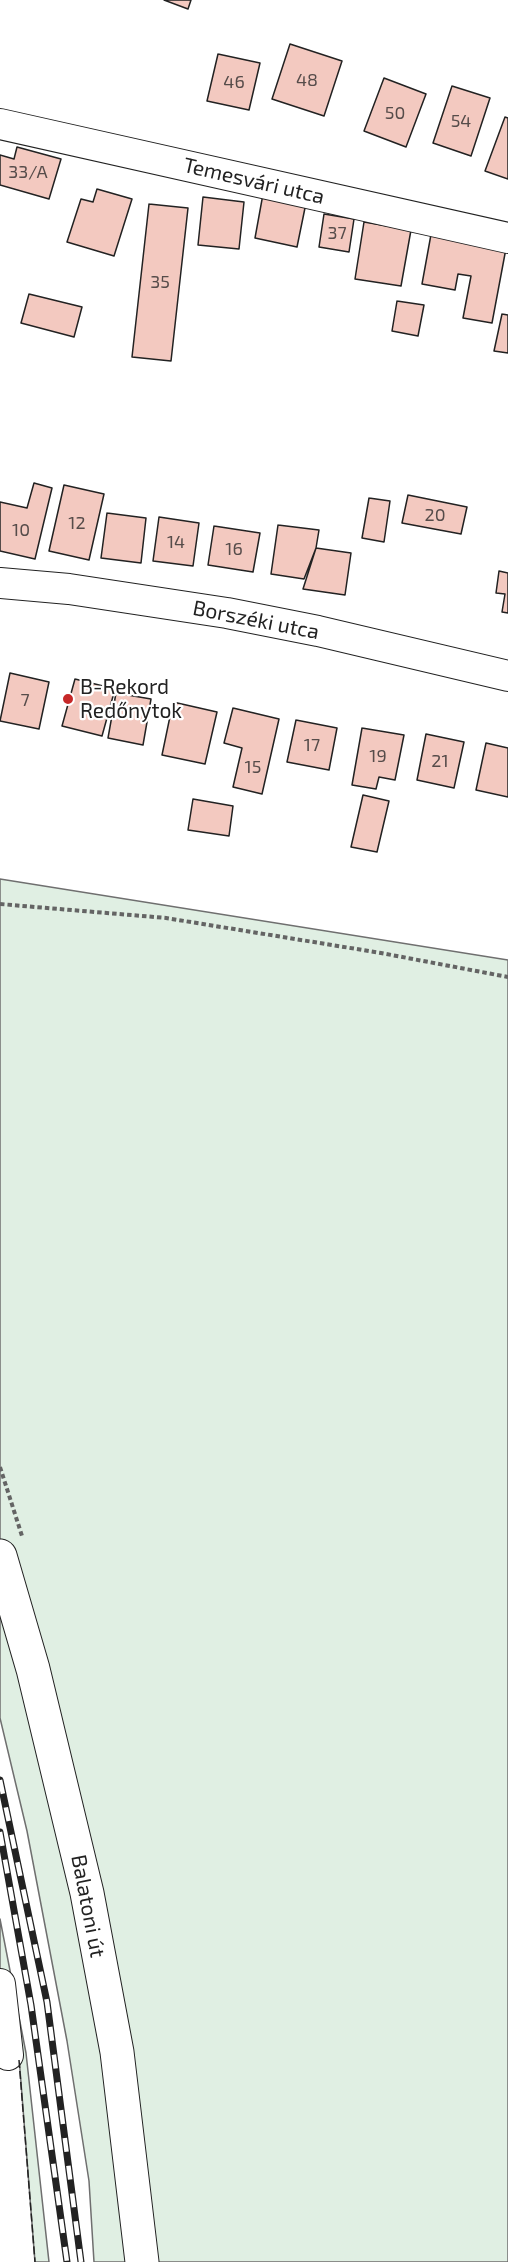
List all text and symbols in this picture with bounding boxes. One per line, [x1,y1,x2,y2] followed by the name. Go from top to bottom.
[296,69,318,91] house number: 48
[223,71,245,93] house number: 46
[385,102,405,124] house number: 50
[451,110,471,132] house number: 54
[181,153,327,209] street label: Temesvári utca
[8,161,48,183] house number: 33/A
[327,222,347,244] house number: 37
[150,271,170,293] house number: 35
[425,504,445,526] house number: 20
[68,512,86,534] house number: 12
[12,519,30,541] house number: 10
[167,531,185,553] house number: 14
[225,538,243,560] house number: 16
[191,595,321,645] street label: Borszéki utca
[80,674,182,724] place label: B-Rekord Redőnytok
[20,689,30,711] house number: 7
[61,692,75,706] marker: B-Rekord Redőnytok
[304,734,320,756] house number: 17
[369,745,387,767] house number: 19
[431,750,449,772] house number: 21
[245,756,261,778] house number: 15
[66,1852,110,1960] street label: Balatoni út

